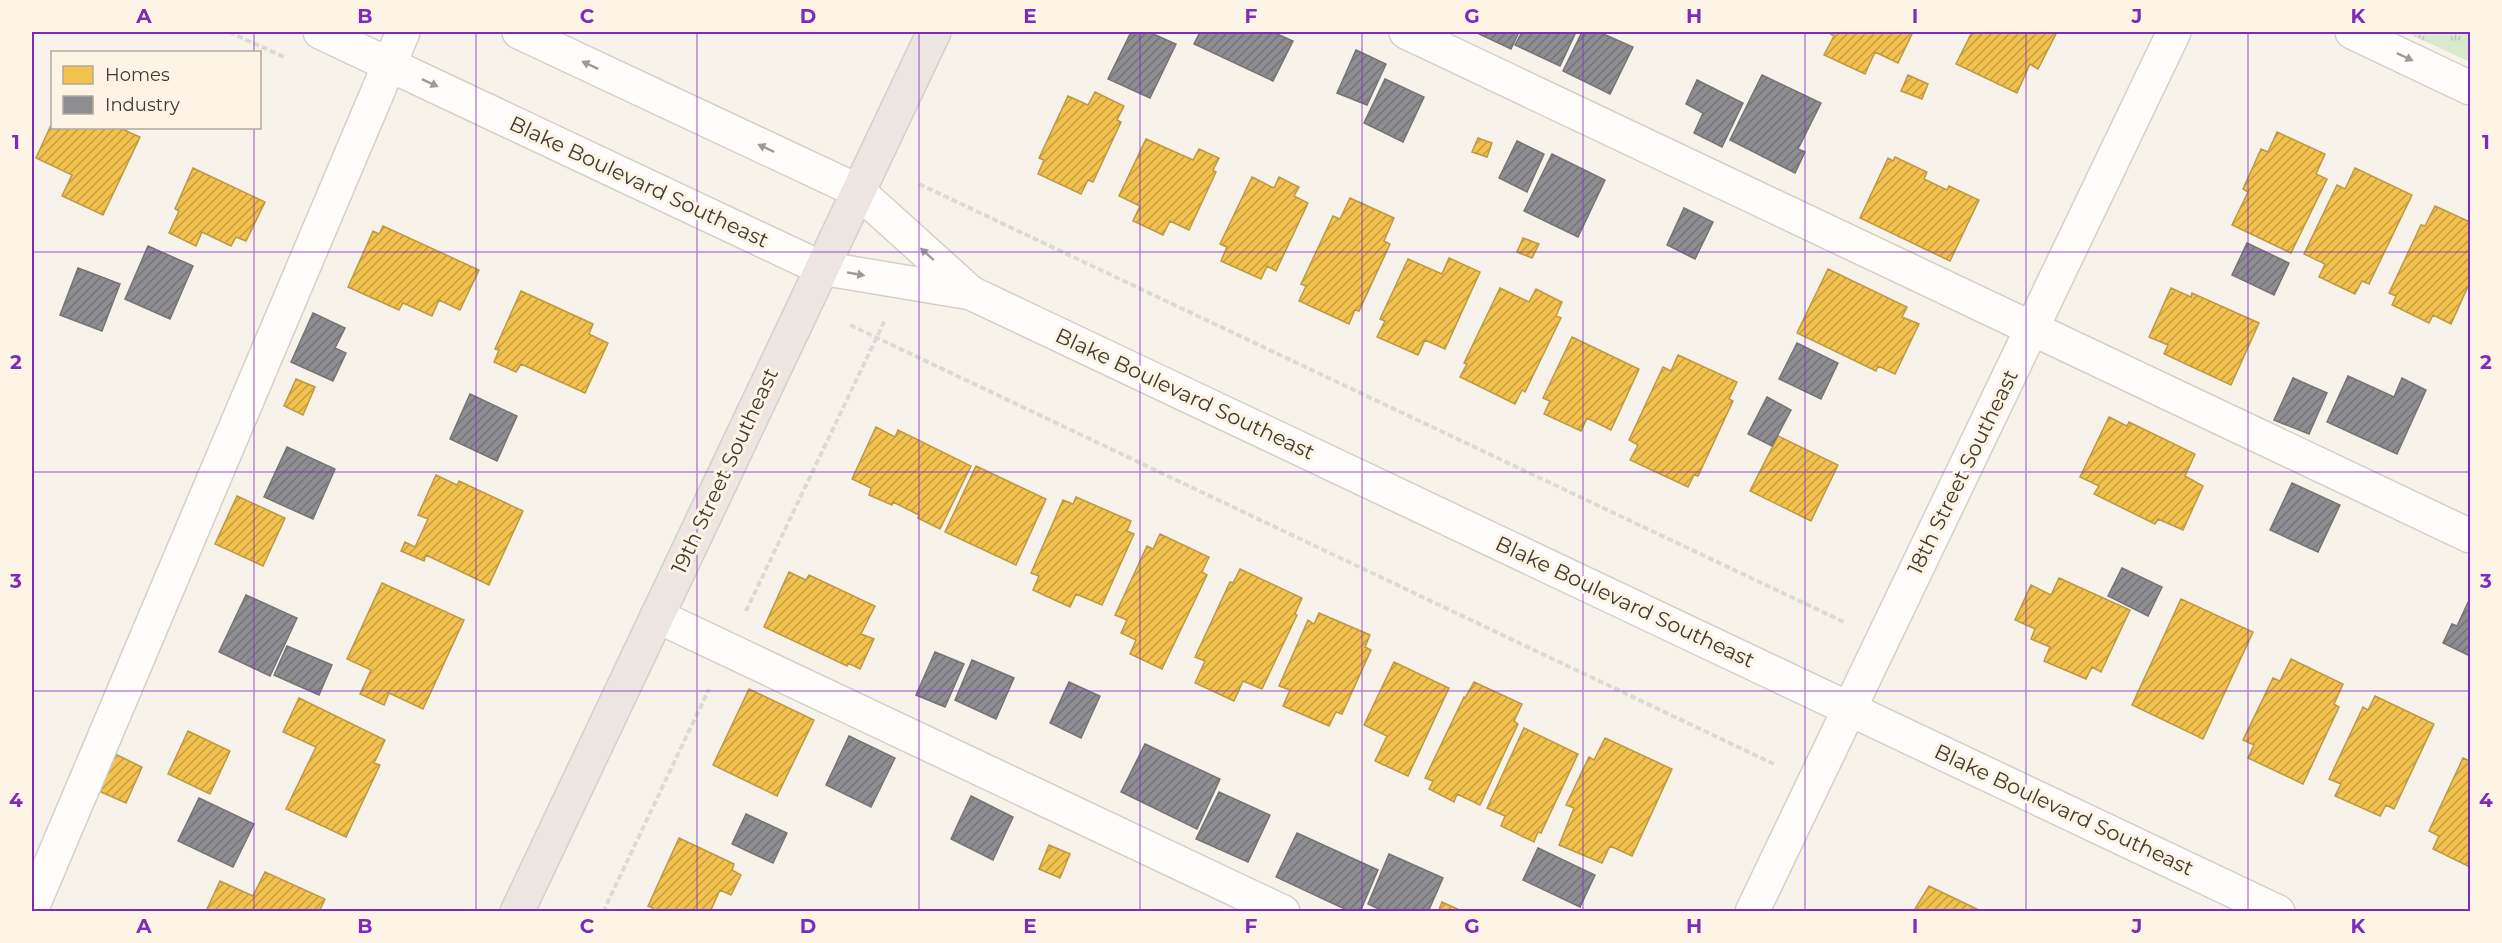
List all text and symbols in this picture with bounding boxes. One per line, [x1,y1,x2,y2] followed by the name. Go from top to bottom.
[135,4,152,28] text: A
[357,4,373,28] text: B
[580,4,595,28] text: C
[800,4,816,28] text: D
[1023,4,1037,28] text: E
[1245,4,1258,28] text: F
[1464,4,1480,28] text: G
[1686,4,1702,28] text: H
[1912,4,1918,28] text: I
[2131,4,2142,28] text: J
[2351,4,2367,28] text: K
[51,51,261,129] legend
[2397,52,2414,61] one-way arrow
[581,60,598,69] one-way arrow
[105,64,170,86] text: Homes
[421,79,438,88] one-way arrow
[105,94,180,116] text: Industry
[506,110,773,253] street label: Blake Boulevard Southeast
[12,130,20,154] text: 1
[2482,130,2490,154] text: 1
[757,143,774,152] one-way arrow
[920,247,935,261] one-way arrow
[847,269,866,278] one-way arrow
[1052,322,1319,465] street label: Blake Boulevard Southeast
[10,350,22,374] text: 2
[2480,350,2492,374] text: 2
[666,364,783,578] street label: 19th Street Southeast
[1902,365,2023,578] street label: 18th Street Southeast
[1492,530,1759,673] street label: Blake Boulevard Southeast
[9,569,22,593] text: 3
[2479,569,2492,593] text: 3
[1931,738,2198,881] street label: Blake Boulevard Southeast
[9,788,23,812] text: 4
[2479,788,2493,812] text: 4
[135,914,152,938] text: A
[357,914,373,938] text: B
[580,914,595,938] text: C
[800,914,816,938] text: D
[1023,914,1037,938] text: E
[1245,914,1258,938] text: F
[1464,914,1480,938] text: G
[1686,914,1702,938] text: H
[1912,914,1918,938] text: I
[2131,914,2142,938] text: J
[2351,914,2367,938] text: K

